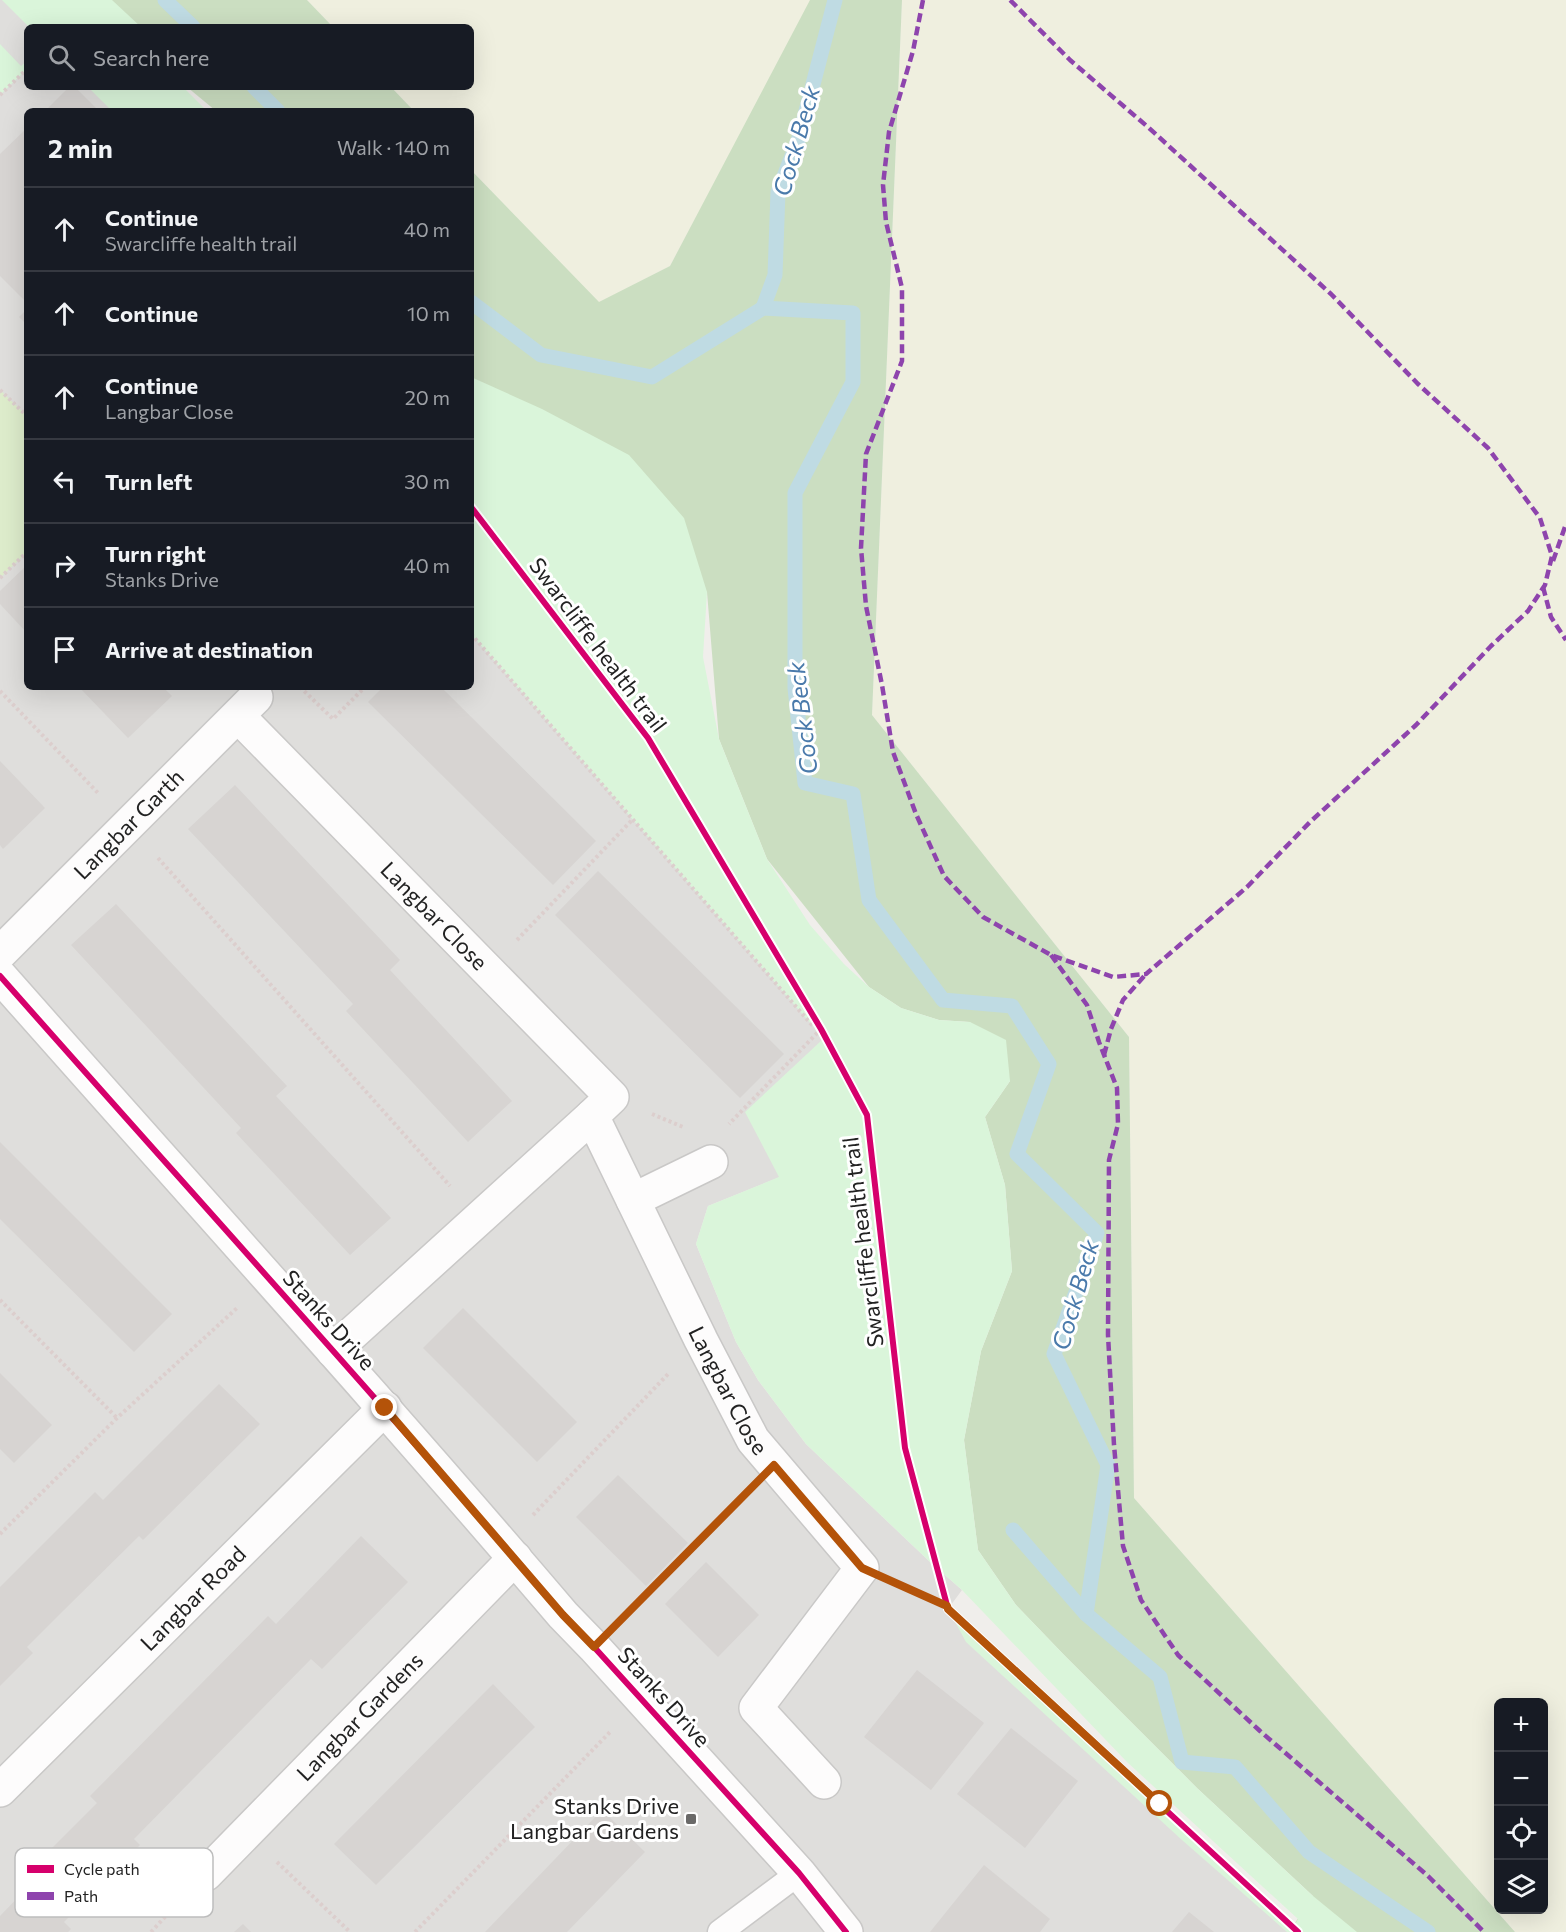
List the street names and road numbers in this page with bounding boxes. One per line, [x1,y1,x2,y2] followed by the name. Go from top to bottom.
[524,552,673,737] street label: Swarcliffe health trail
[68,763,189,885] street label: Langbar Garth
[375,856,494,975] street label: Langbar Close
[836,1135,889,1349] street label: Swarcliffe health trail
[277,1264,381,1375] street label: Stanks Drive
[683,1322,774,1460] street label: Langbar Close
[134,1540,251,1656] street label: Langbar Road
[612,1641,716,1752] street label: Stanks Drive
[291,1646,428,1786] street label: Langbar Gardens

